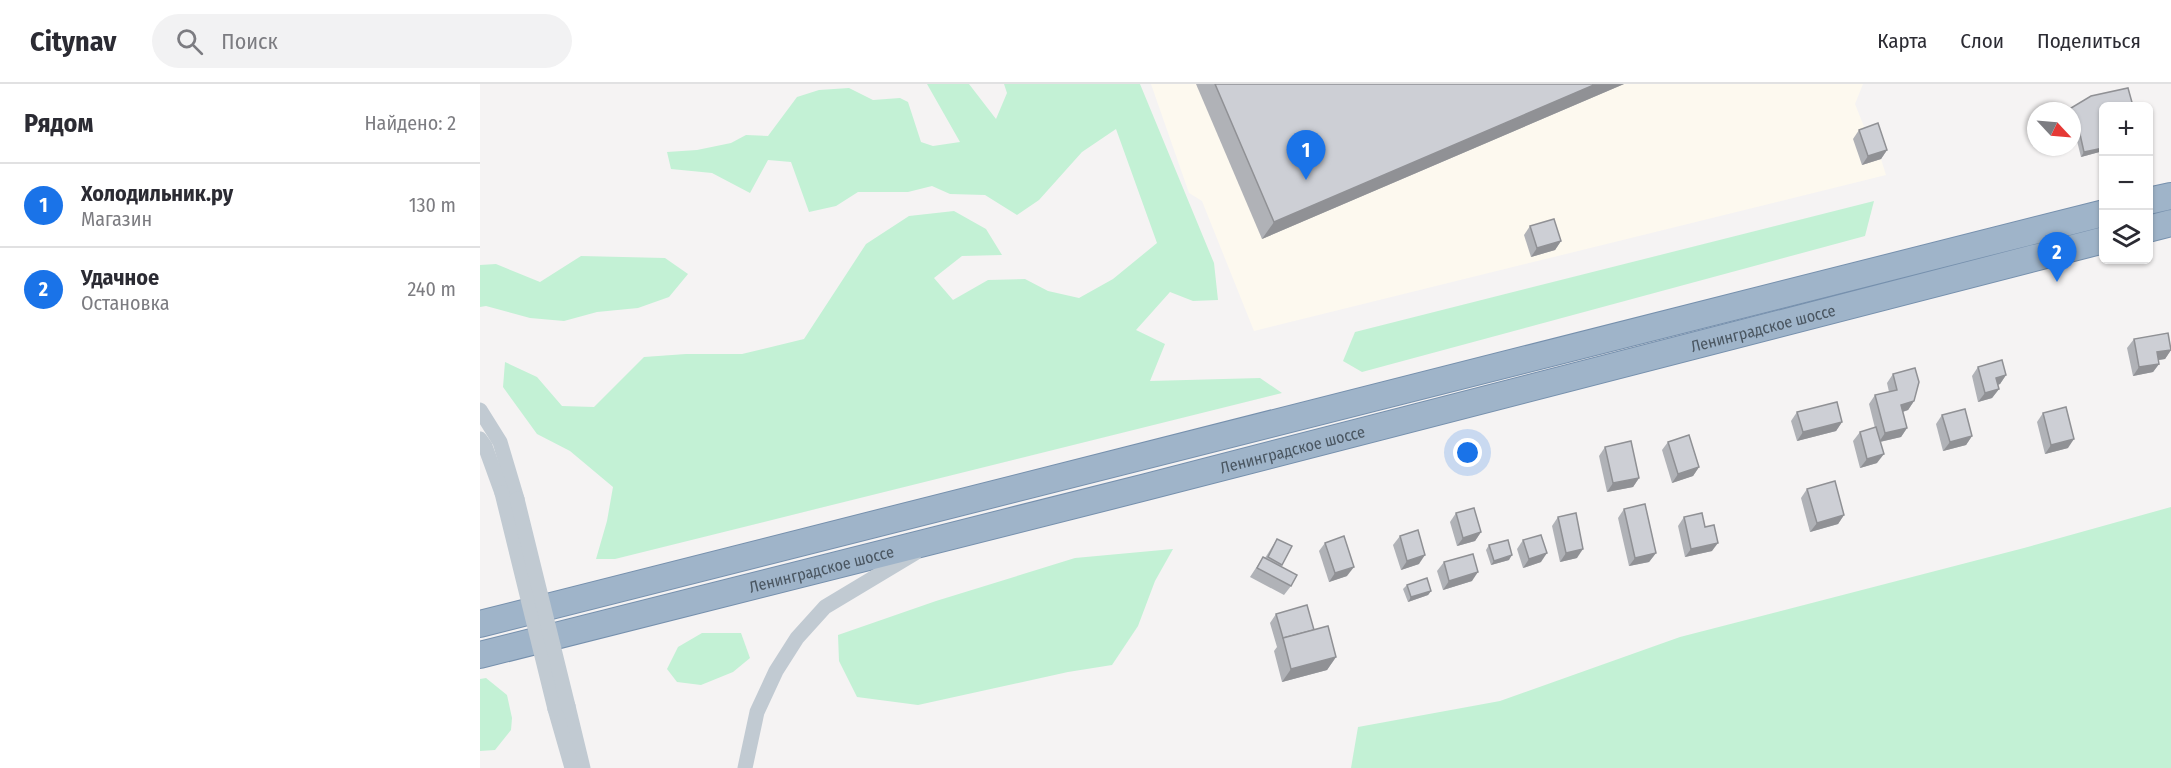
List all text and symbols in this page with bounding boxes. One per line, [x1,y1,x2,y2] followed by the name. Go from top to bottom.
[152,14,572,68] search box
[30,25,116,58] text: Citynav
[173,25,206,58] icon: search
[221,28,278,55] text: Поиск
[1877,28,1927,54] text: Карта
[1960,28,2004,54] text: Слои
[2037,28,2141,54] text: Поделиться
[2027,102,2081,156] north arrow
[2099,102,2153,264] map controls
[2099,102,2153,156] button: +
[24,108,93,139] text: Рядом
[364,111,456,135] text: Найдено: 2
[1286,130,1326,180] pin: 1
[2099,156,2153,210] button: −
[81,180,233,207] text: Холодильник.ру
[39,193,48,217] text: 1
[409,193,456,217] text: 130 m
[81,207,152,231] text: Магазин
[2099,210,2153,264] button: layers
[2038,232,2076,282] pin: 2
[81,264,159,291] text: Удачное
[39,277,48,301] text: 2
[407,277,456,301] text: 240 m
[81,291,169,315] text: Остановка
[1689,301,1838,356] street label: Ленинградское шоссе
[1218,422,1367,478] street label: Ленинградское шоссе
[1453,438,1482,467] your location
[747,542,896,597] street label: Ленинградское шоссе

